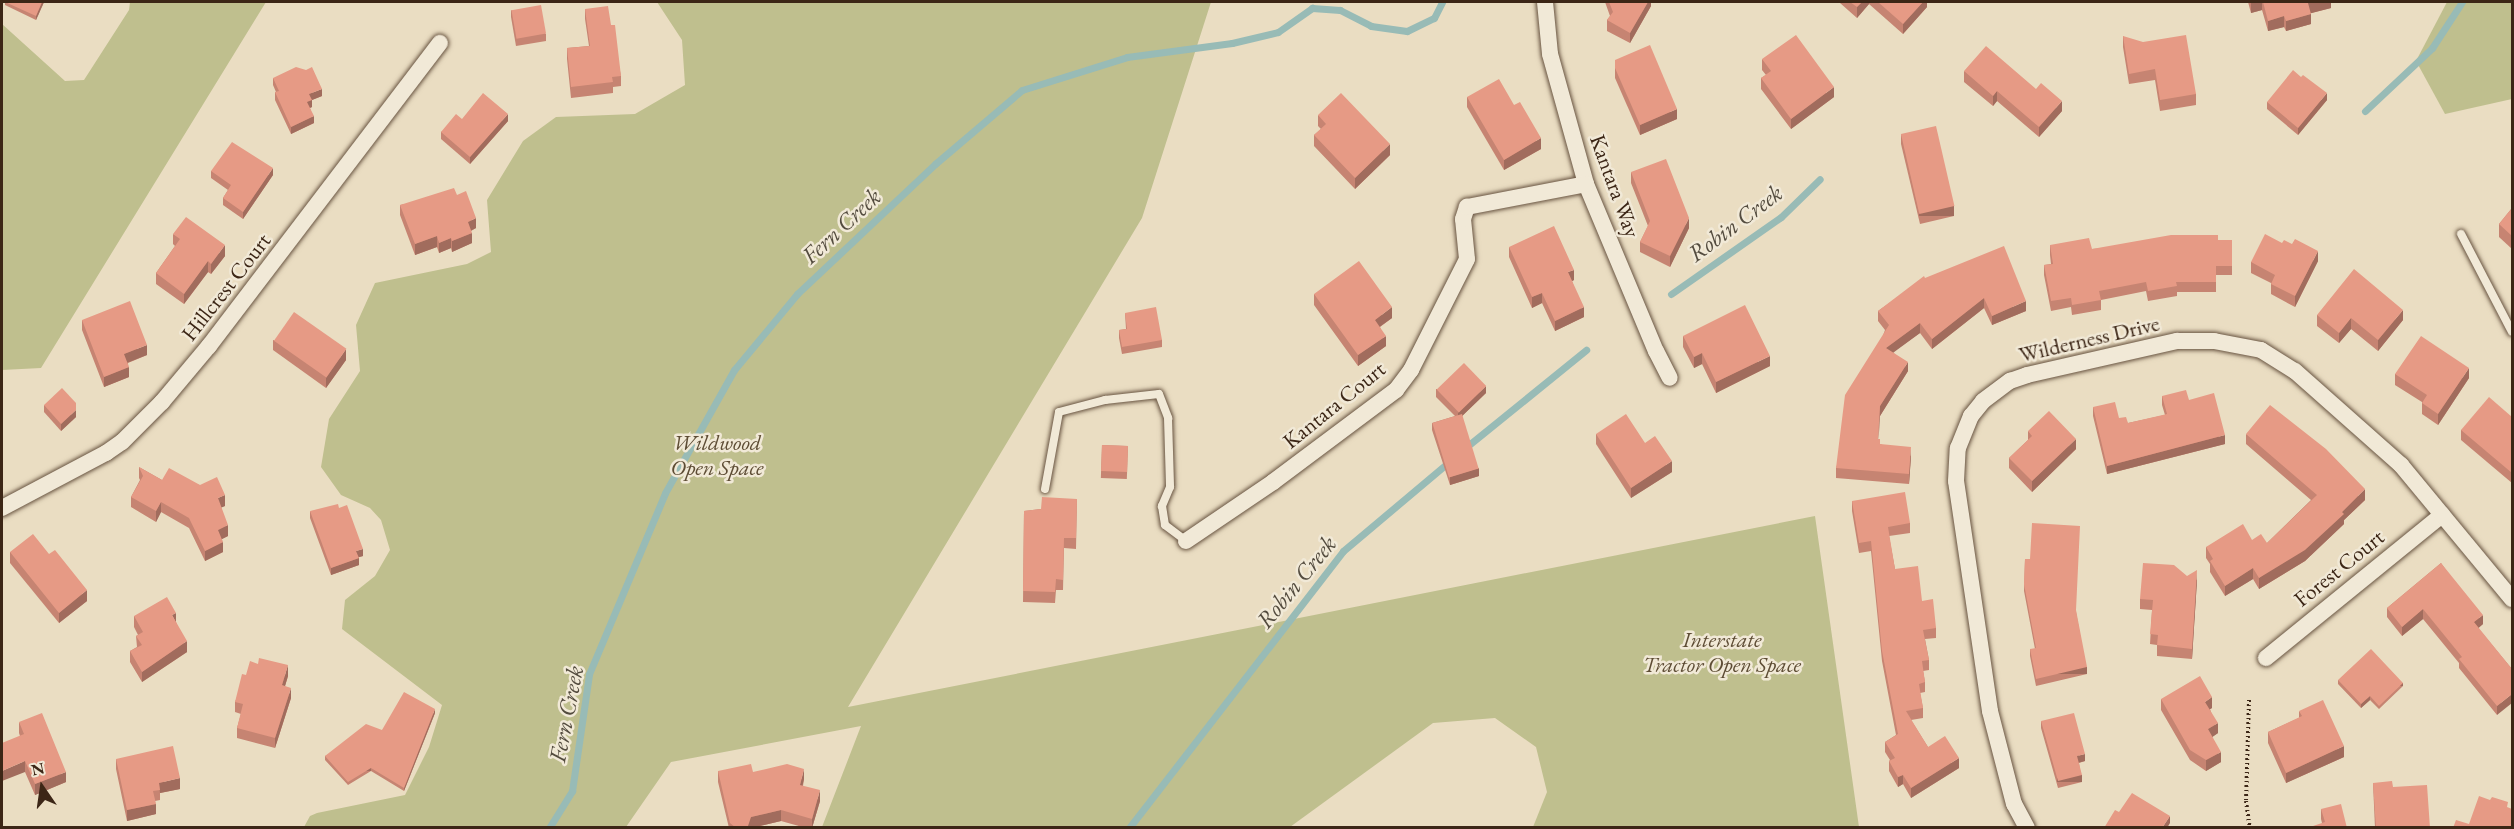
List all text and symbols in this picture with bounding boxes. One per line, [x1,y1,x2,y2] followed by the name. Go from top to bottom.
[1584,131,1646,241] street label: Kantara Way
[1682,178,1788,268] water label: Robin Creek
[795,182,887,270] water label: Fern Creek
[176,228,276,346] street label: Hillcrest Court
[2016,310,2162,368] street label: Wilderness Drive
[1278,356,1390,454] street label: Kantara Court
[670,429,764,481] park label: Wildwood Open Space
[2289,524,2389,612] street label: Forest Court
[1250,530,1342,634] water label: Robin Creek
[1643,626,1801,678] park label: Interstate Tractor Open Space
[543,663,589,765] water label: Fern Creek
[12,757,72,817] north arrow
[29,757,47,781] text: N

